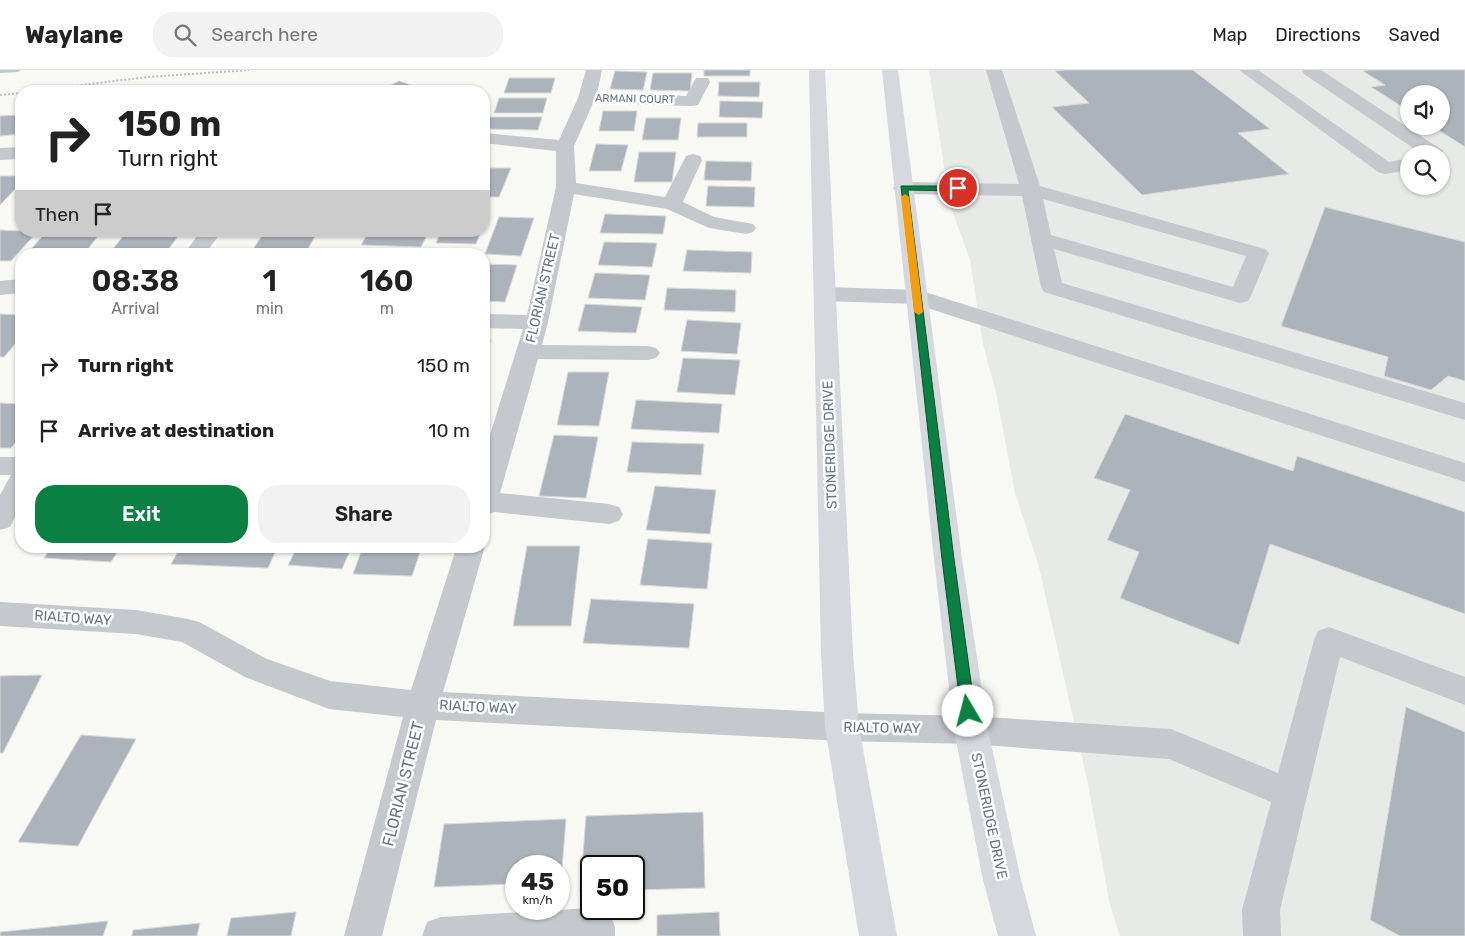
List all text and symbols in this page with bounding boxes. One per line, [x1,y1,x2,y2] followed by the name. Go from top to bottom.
[153,12,503,57] search box
[25,21,123,49] text: Waylane
[171,21,199,49] icon: search
[211,23,318,46] text: Search here
[1212,24,1247,46] text: Map
[1275,24,1361,46] text: Directions
[1389,24,1440,46] text: Saved
[1400,85,1450,195] map controls
[1400,85,1450,135] button: sound
[595,92,676,106] street label: ARMANI COURT
[118,103,221,145] text: 150 m
[35,105,100,170] icon: right
[118,145,218,172] text: Turn right
[1400,145,1450,195] button: search
[937,167,979,209] pin
[944,174,972,202] icon: arrive
[89,200,117,228] icon: arrive
[35,203,79,226] text: Then
[522,232,564,344] street label: FLORIAN STREET
[91,263,179,299] text: 08:38
[262,263,277,299] text: 1
[360,263,414,299] text: 160
[111,299,159,318] text: Arrival
[256,299,284,318] text: min
[380,299,394,318] text: m
[35,352,63,380] icon: right
[78,354,173,377] text: Turn right
[417,354,470,377] text: 150 m
[819,380,841,510] street label: STONERIDGE DRIVE
[35,417,63,445] icon: arrive
[78,419,274,442] text: Arrive at destination
[428,419,470,442] text: 10 m
[35,485,248,543] button: Exit
[258,485,470,543] button: Share
[34,607,112,629] street label: RIALTO WAY
[941,684,993,736] position arrow
[439,696,517,718] street label: RIALTO WAY
[843,719,921,737] street label: RIALTO WAY
[378,720,428,848] street label: FLORIAN STREET
[967,751,1011,881] street label: STONERIDGE DRIVE
[580,855,645,920] speed limit sign: 50
[521,867,554,896] text: 45
[523,893,552,907] text: km/h

